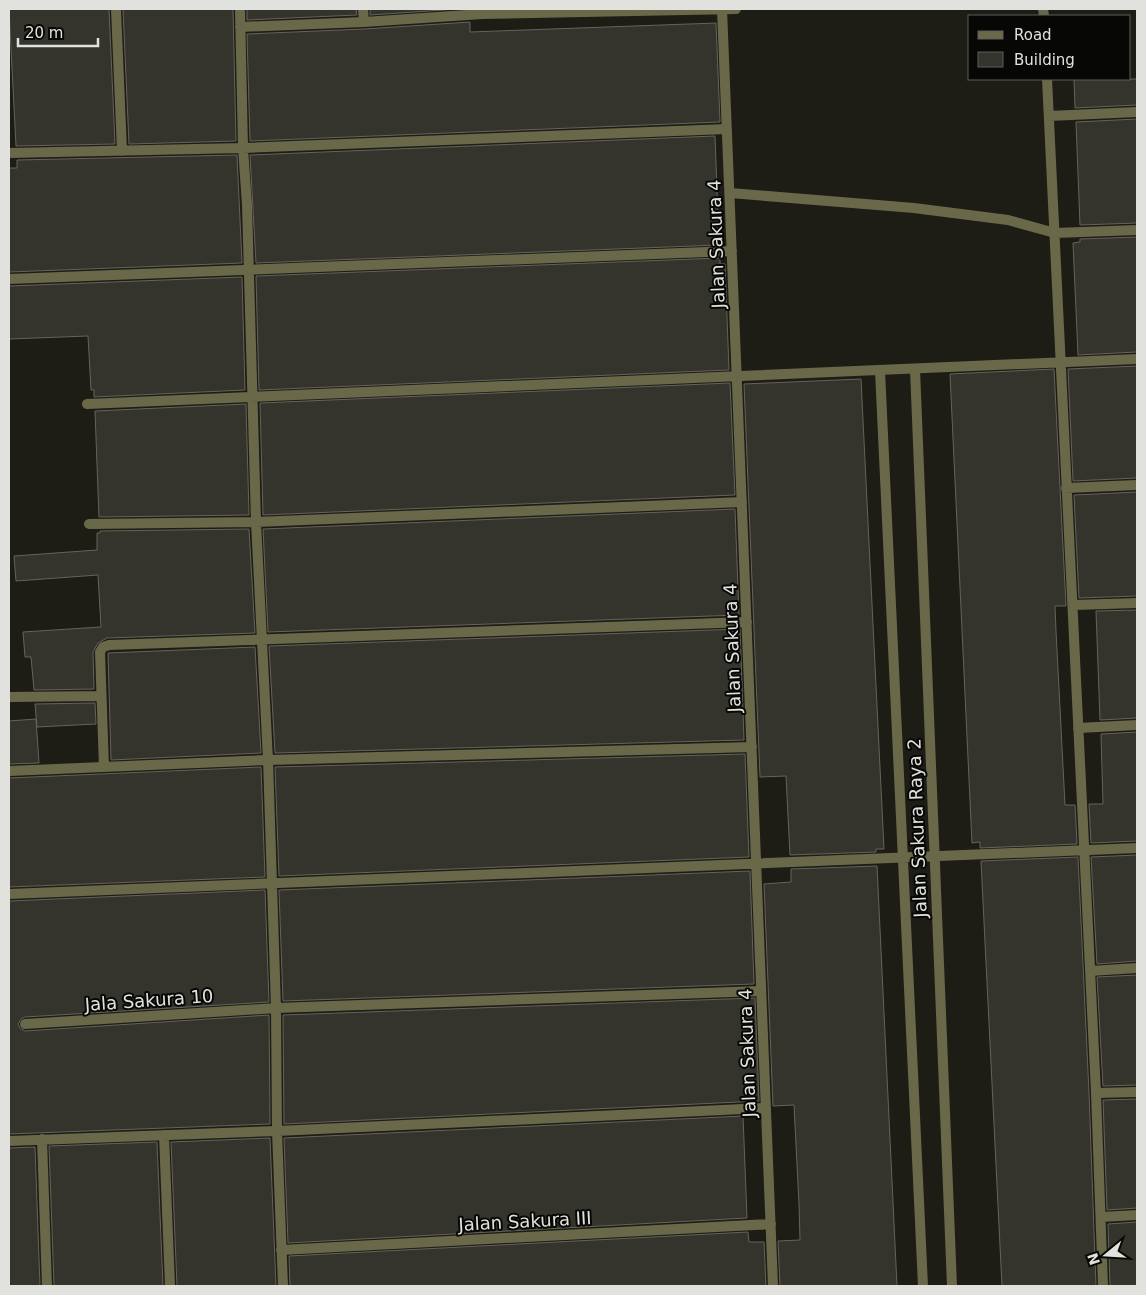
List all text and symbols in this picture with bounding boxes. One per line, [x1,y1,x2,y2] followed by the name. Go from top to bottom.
[18,15,98,47] scale bar
[968,15,1131,80] legend
[25,24,63,42] text: 20 m
[1014,26,1052,44] text: Road
[1014,51,1075,69] text: Building
[703,179,729,310] street label: Jalan Sakura 4
[719,583,745,714] street label: Jalan Sakura 4
[903,738,931,919] street label: Jalan Sakura Raya 2
[83,985,214,1015] street label: Jala Sakura 10
[734,988,760,1119] street label: Jalan Sakura 4
[457,1207,592,1235] street label: Jalan Sakura III
[1081,1230,1131,1280] north arrow
[1084,1251,1103,1267] text: N

